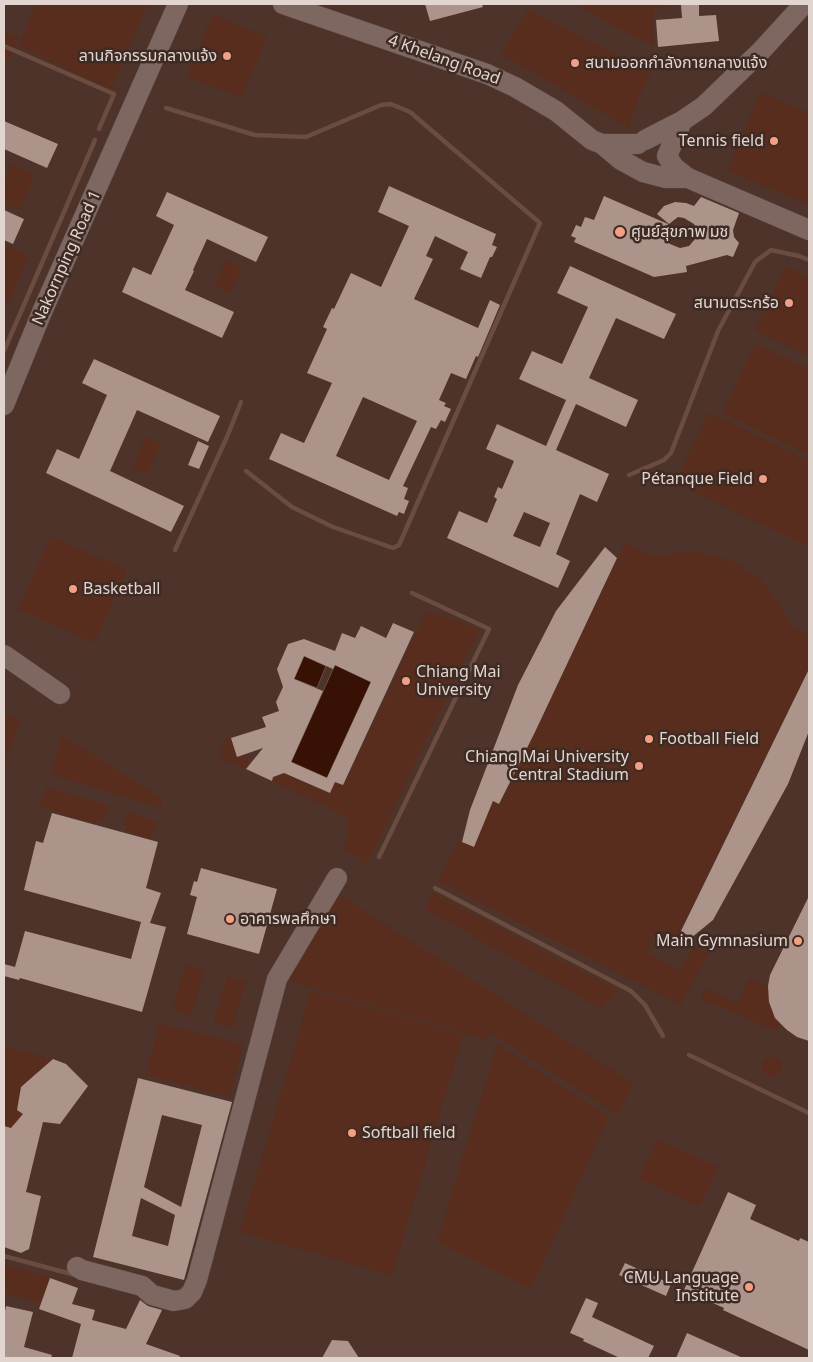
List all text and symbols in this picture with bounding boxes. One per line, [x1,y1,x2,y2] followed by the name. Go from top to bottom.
[385,31,503,89] street label: 4 Khelang Road
[79,46,217,66] place label: ลานกิจกรรมกลางแจ้ง
[221,50,233,62] marker: ลานกิจกรรมกลางแจ้ง
[585,53,767,73] place label: สนามออกกำลังกายกลางแจ้ง
[569,57,581,69] marker: สนามออกกำลังกายกลางแจ้ง
[679,131,764,151] place label: Tennis field
[768,135,780,147] marker: Tennis field
[29,188,105,328] street label: Nakornping Road 1
[631,222,728,242] place label: ศูนย์สุขภาพ มช
[613,225,627,239] marker: ศูนย์สุขภาพ มช
[694,293,779,313] place label: สนามตระกร้อ
[783,297,795,309] marker: สนามตระกร้อ
[641,469,753,489] place label: Pétanque Field
[757,473,769,485] marker: Pétanque Field
[83,579,160,599] place label: Basketball
[67,583,79,595] marker: Basketball
[416,662,501,700] place label: Chiang Mai University
[400,675,412,687] marker: Chiang Mai University
[659,729,759,749] place label: Football Field
[643,733,655,745] marker: Football Field
[465,747,629,785] place label: Chiang Mai University Central Stadium
[633,760,645,772] marker: Chiang Mai University Central Stadium
[240,909,336,929] place label: อาคารพลศึกษา
[224,913,236,925] marker: อาคารพลศึกษา
[656,931,788,951] place label: Main Gymnasium
[792,935,804,947] marker: Main Gymnasium
[362,1123,456,1143] place label: Softball field
[346,1127,358,1139] marker: Softball field
[624,1268,739,1306] place label: CMU Language Institute
[743,1281,755,1293] marker: CMU Language Institute

